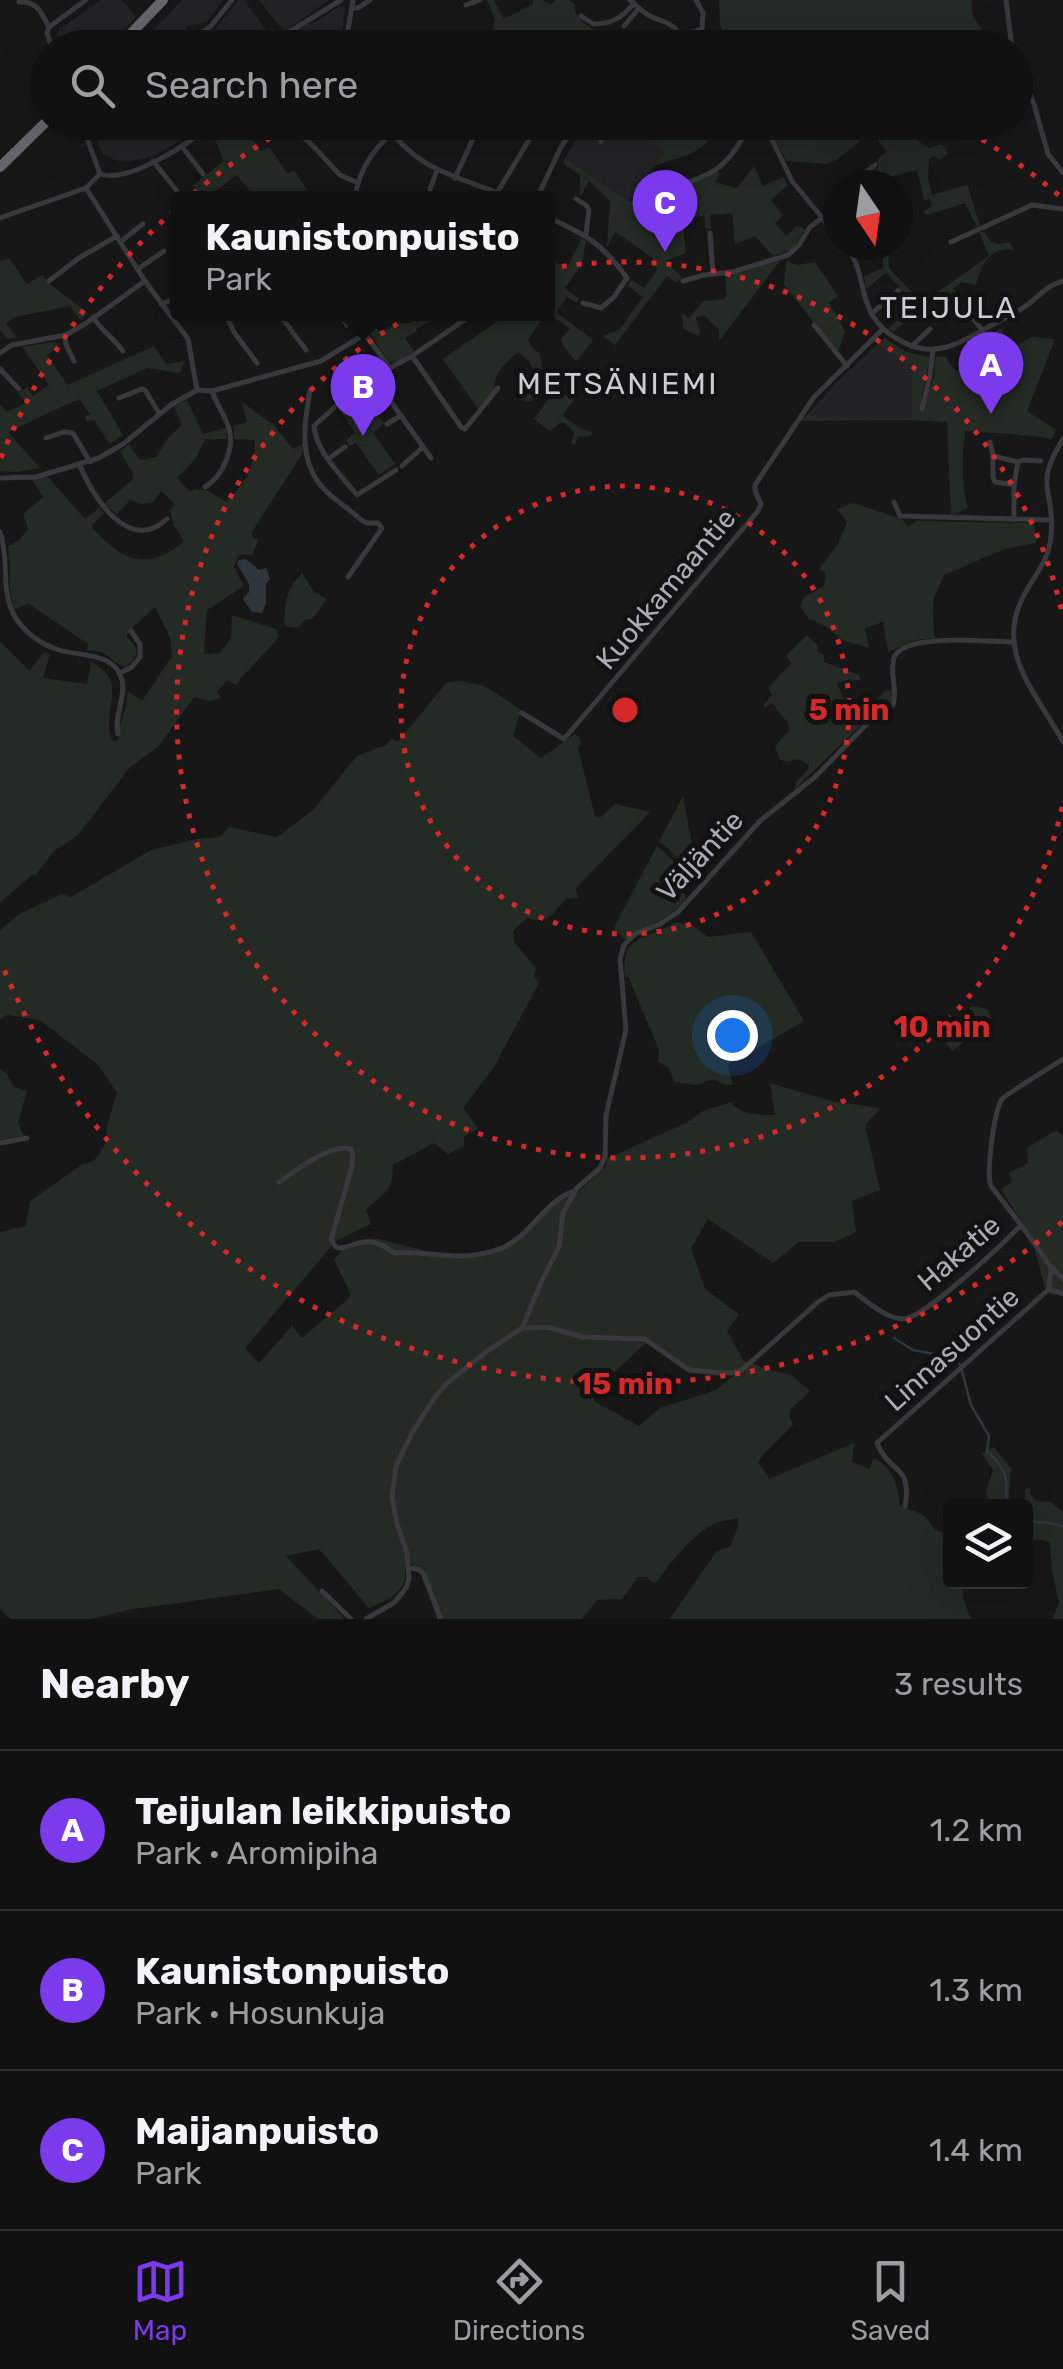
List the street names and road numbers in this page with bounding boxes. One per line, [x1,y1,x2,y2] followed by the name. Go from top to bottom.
[589,502,743,676] street label: Kuokkamaantie
[650,804,750,908] street label: Väljäntie
[911,1208,1007,1298] street label: Hakatie
[878,1280,1026,1418] street label: Linnasuontie

